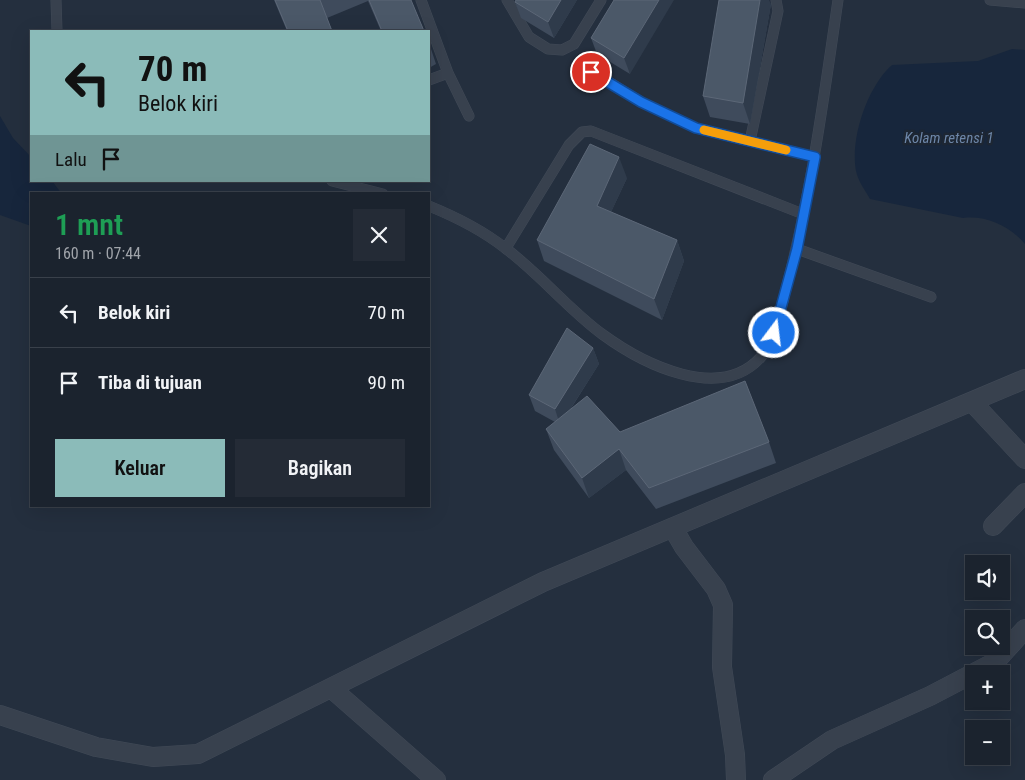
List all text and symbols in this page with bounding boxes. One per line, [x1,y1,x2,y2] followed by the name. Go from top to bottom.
[138,49,207,90] text: 70 m
[55,50,120,115] icon: left
[570,51,612,93] pin
[577,58,605,86] icon: arrive
[138,91,218,116] text: Belok kiri
[904,129,994,147] water label: Kolam retensi 1
[97,145,125,173] icon: arrive
[55,148,87,171] text: Lalu
[55,207,123,242] text: 1 mnt
[353,209,405,261] button: close
[55,244,141,263] text: 160 m · 07:44
[55,299,83,327] icon: left
[98,301,170,324] text: Belok kiri
[368,301,405,324] text: 70 m
[747,306,799,358] position arrow
[55,369,83,397] icon: arrive
[98,371,202,394] text: Tiba di tujuan
[368,371,405,394] text: 90 m
[55,439,225,497] button: Keluar
[235,439,405,497] button: Bagikan
[965,555,1010,765] map controls
[965,555,1010,600] button: sound
[965,610,1010,655] button: search
[965,665,1010,710] button: +
[965,720,1010,765] button: −

